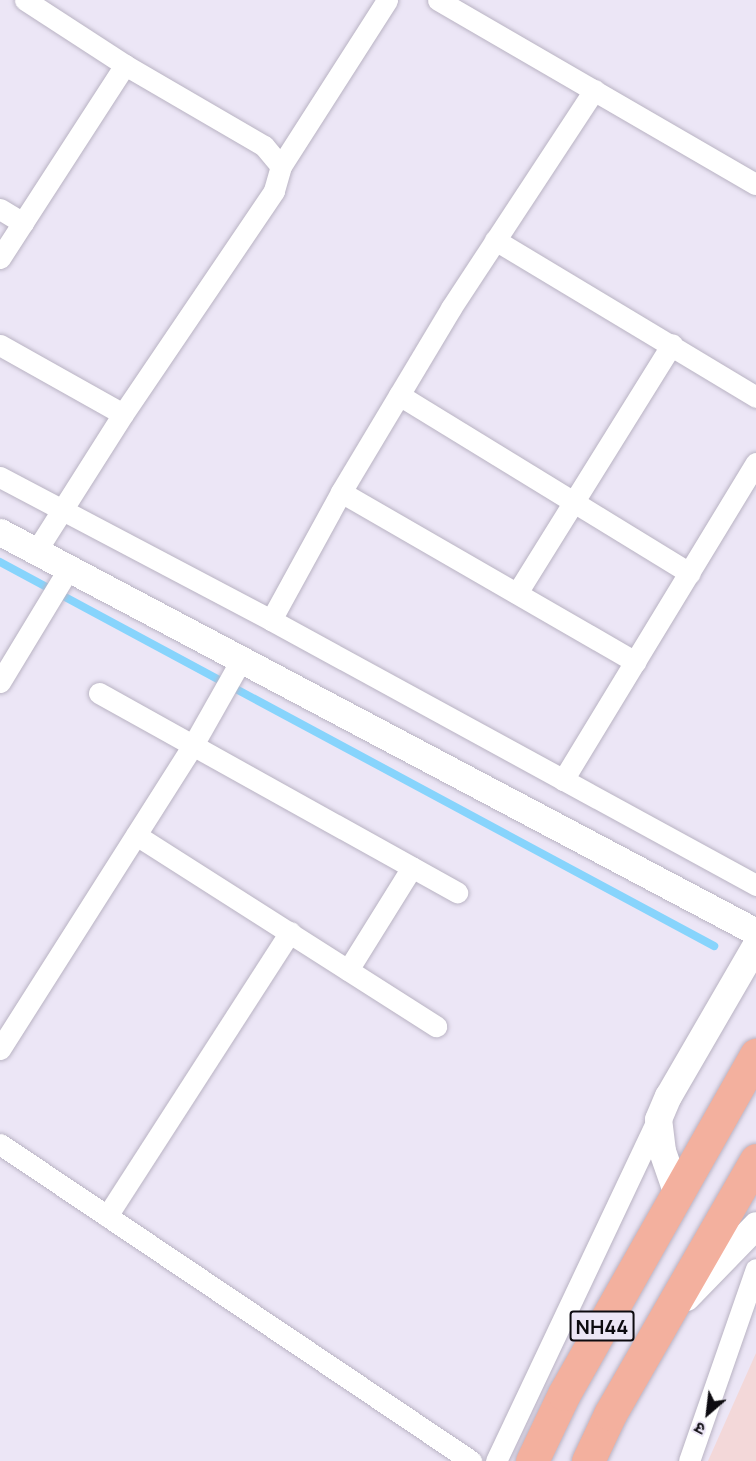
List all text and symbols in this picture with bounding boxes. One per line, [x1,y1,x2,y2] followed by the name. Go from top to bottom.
[569,1309,635,1343] road number: NH44
[678,1383,738,1443] north arrow
[690,1417,709,1441] text: उ

